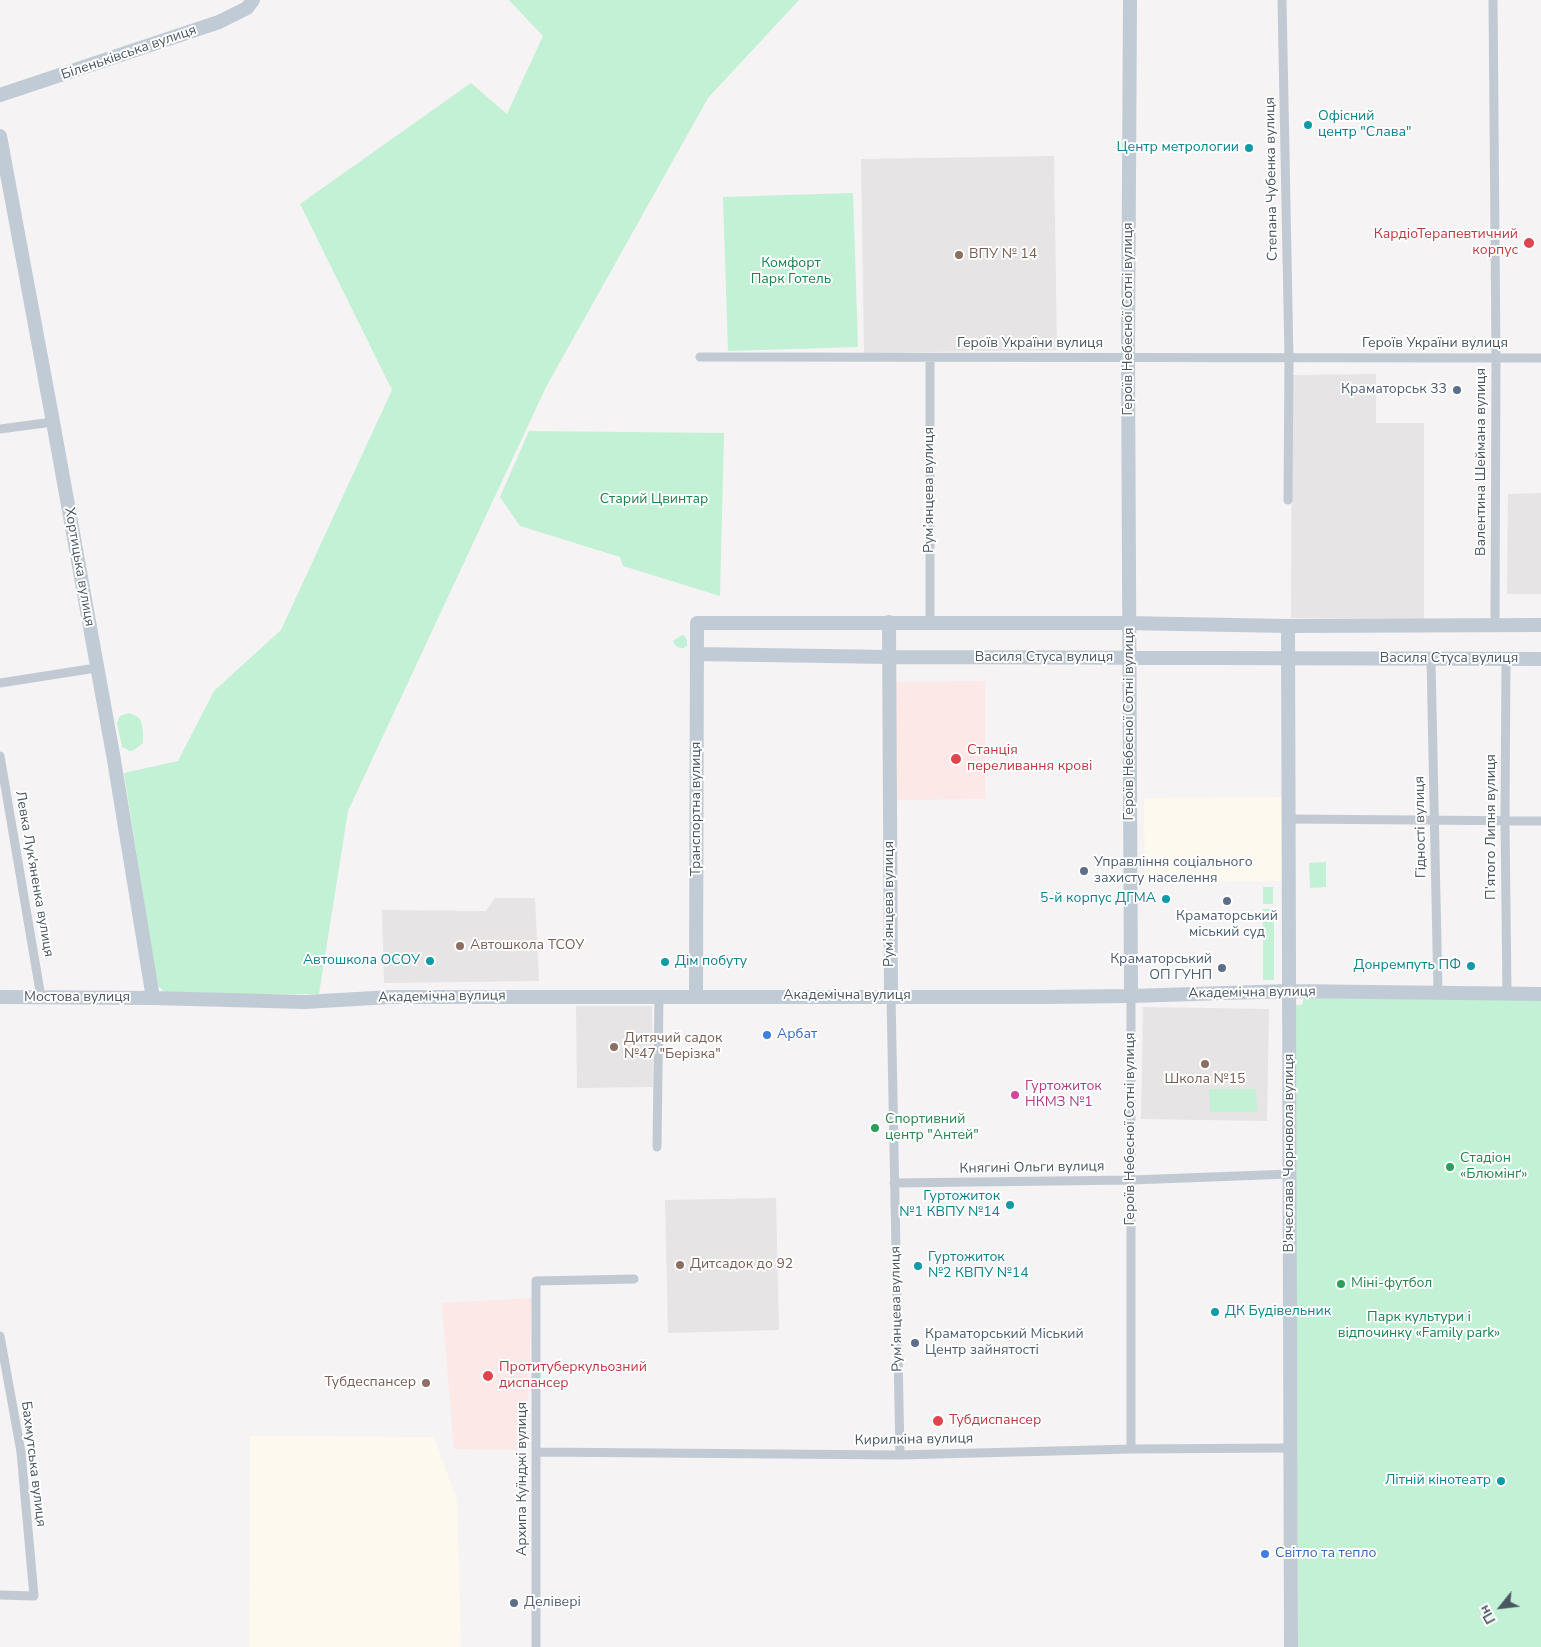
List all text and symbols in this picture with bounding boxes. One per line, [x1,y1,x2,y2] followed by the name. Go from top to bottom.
[59,22,199,84] street label: Біленьківська вулиця
[1262,97,1282,261] street label: Степана Чубенка вулиця
[1318,109,1411,142] place label: Офісний центр "Слава"
[1302,119,1314,131] marker: Офісний центр "Слава"
[1116,140,1239,156] place label: Центр метрологии
[1243,142,1255,154] marker: Центр метрологии
[1121,222,1137,416] street label: Героїв Небесної Сотні вулиця
[1374,227,1518,260] place label: КардіоТерапевтичний корпус
[1522,236,1536,250] marker: КардіоТерапевтичний корпус
[969,247,1037,263] place label: ВПУ № 14
[953,249,965,261] marker: ВПУ № 14
[751,256,831,288] park label: Комфорт Парк Готель
[957,336,1103,352] street label: Героїв України вулиця
[1362,336,1508,352] street label: Героїв України вулиця
[1474,368,1490,556] street label: Валентина Шеймана вулиця
[1341,382,1447,398] place label: Краматорськ 33
[1451,384,1463,396] marker: Краматорськ 33
[922,427,938,553] street label: Рум’янцева вулиця
[600,492,708,508] park label: Старий Цвинтар
[60,506,98,628] street label: Хортицька вулиця
[1122,627,1138,821] street label: Героїв Небесної Сотні вулиця
[975,650,1113,666] street label: Василя Стуса вулиця
[1380,651,1518,667] street label: Василя Стуса вулиця
[689,742,705,876] street label: Транспортна вулиця
[967,743,1092,776] place label: Станція переливання крові
[949,752,963,766] marker: Станція переливання крові
[1484,754,1500,900] street label: П’ятого Липня вулиця
[1412,776,1430,878] street label: Гідності вулиця
[11,790,57,958] street label: Левка Лук'яненка вулиця
[882,841,898,967] street label: Рум’янцева вулиця
[1094,855,1253,888] place label: Управління соціального захисту населення
[1078,865,1090,877] marker: Управління соціального захисту населення
[1040,891,1156,907] place label: 5-й корпус ДГМА
[1160,893,1172,905] marker: 5-й корпус ДГМА
[1221,895,1233,907] marker: Краматорський міський суд
[1176,909,1278,942] place label: Краматорський міський суд
[470,938,584,954] place label: Автошкола ТСОУ
[454,940,466,952] marker: Автошкола ТСОУ
[1110,952,1212,984] place label: Краматорський ОП ГУНП
[303,953,420,969] place label: Автошкола ОСОУ
[675,954,747,970] place label: Дім побуту
[424,955,436,967] marker: Автошкола ОСОУ
[659,956,671,968] marker: Дім побуту
[1354,958,1461,974] place label: Донремпуть ПФ
[1465,960,1477,972] marker: Донремпуть ПФ
[1216,962,1228,974] marker: Краматорський ОП ГУНП
[1188,983,1316,1003] street label: Академічна вулиця
[378,987,506,1007] street label: Академічна вулиця
[783,988,911,1004] street label: Академічна вулиця
[24,990,130,1006] street label: Мостова вулиця
[777,1027,817,1043] place label: Арбат
[761,1029,773,1041] marker: Арбат
[624,1031,722,1064] place label: Дитячий садок №47 "Берізка"
[1123,1032,1139,1226] street label: Героїв Небесної Сотні вулиця
[608,1041,620,1053] marker: Дитячий садок №47 "Берізка"
[1282,1054,1298,1252] street label: В'ячеслава Чорновола вулиця
[1199,1058,1211,1070] marker: Школа №15
[1165,1072,1245,1088] place label: Школа №15
[1025,1079,1102,1112] place label: Гуртожиток НКМЗ №1
[1009,1089,1021,1101] marker: Гуртожиток НКМЗ №1
[885,1112,979,1144] place label: Спортивний центр "Антей"
[869,1122,881,1134] marker: Спортивний центр "Антей"
[1460,1151,1527,1184] place label: Стадіон «Блюмінґ»
[959,1158,1105,1178] street label: Княгині Ольги вулиця
[1444,1161,1456,1173] marker: Стадіон «Блюмінґ»
[899,1189,1000,1222] place label: Гуртожиток №1 КВПУ №14
[1004,1199,1016,1211] marker: Гуртожиток №1 КВПУ №14
[888,1246,906,1372] street label: Рум’янцева вулиця
[928,1250,1029,1282] place label: Гуртожиток №2 КВПУ №14
[690,1257,793,1273] place label: Дитсадок до 92
[674,1259,686,1271] marker: Дитсадок до 92
[912,1260,924,1272] marker: Гуртожиток №2 КВПУ №14
[1351,1276,1432,1292] place label: Міні-футбол
[1335,1278,1347,1290] marker: Міні-футбол
[1225,1304,1331,1320] place label: ДК Будівельник
[1209,1306,1221,1318] marker: ДК Будівельник
[1338,1310,1500,1342] park label: Парк культури і відпочинку «Family park»
[925,1327,1084,1360] place label: Краматорський Міський Центр зайнятості
[909,1337,921,1349] marker: Краматорський Міський Центр зайнятості
[499,1360,647,1392] place label: Протитуберкульозний диспансер
[481,1369,495,1383] marker: Протитуберкульозний диспансер
[324,1375,416,1391] place label: Тубдеспансер
[420,1377,432,1389] marker: Тубдеспансер
[17,1400,49,1528] street label: Бахмутська вулиця
[515,1402,531,1556] street label: Архипа Куїнджі вулиця
[949,1413,1041,1429] place label: Тубдиспансер
[931,1414,945,1428] marker: Тубдиспансер
[855,1431,973,1449] street label: Кирилкіна вулиця
[1385,1473,1491,1489] place label: Літній кінотеатр
[1495,1475,1507,1487] marker: Літній кінотеатр
[1275,1546,1376,1562] place label: Світло та тепло
[1259,1548,1271,1560] marker: Світло та тепло
[1476,1582,1526,1632] north arrow
[524,1595,581,1611] place label: Делівері
[508,1597,520,1609] marker: Делівері
[1474,1601,1500,1628] text: Пн

